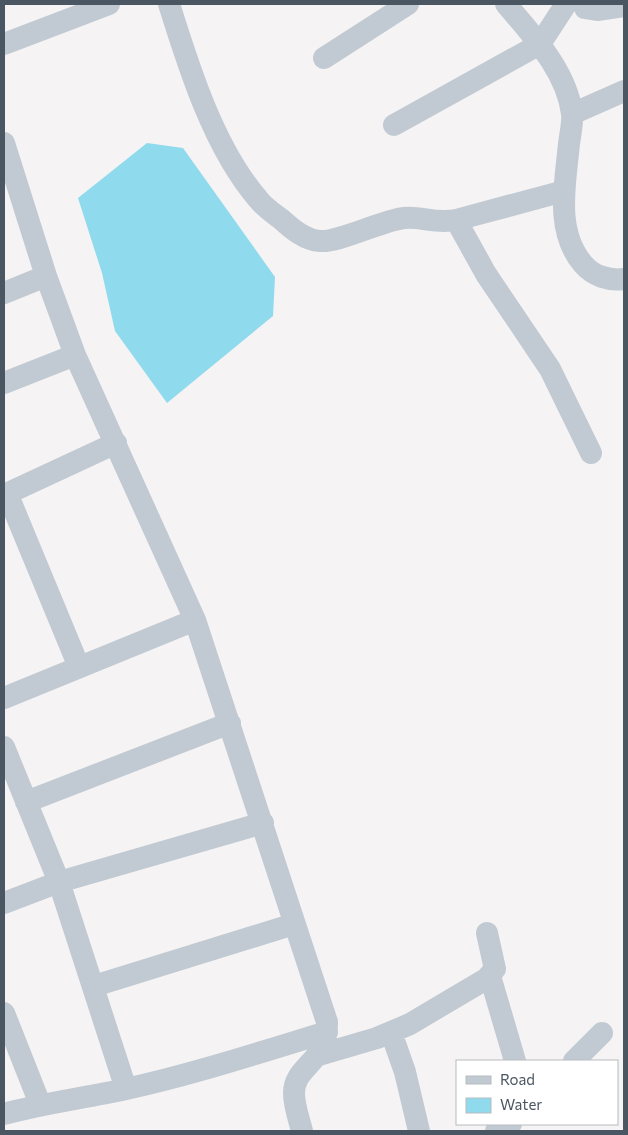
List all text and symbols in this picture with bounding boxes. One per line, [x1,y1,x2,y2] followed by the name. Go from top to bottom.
[456,1060,618,1125] legend
[500,1070,535,1088] text: Road
[500,1095,542,1113] text: Water

